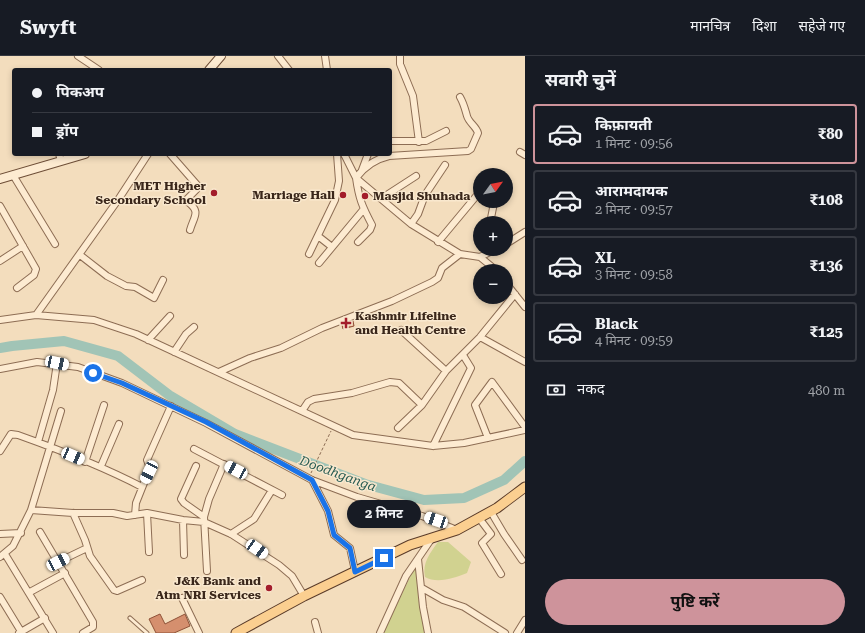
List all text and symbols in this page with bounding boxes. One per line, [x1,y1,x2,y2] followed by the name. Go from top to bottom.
[20,16,76,39] text: Swyft
[690,18,730,34] text: मानचित्र
[752,18,777,34] text: दिशा
[799,18,845,34] text: सहेजे गए
[545,69,616,90] text: सवारी चुनें
[56,83,104,101] text: पिकअप
[547,116,583,152] icon: car
[595,116,652,134] text: किफ़ायती
[56,122,78,140] text: ड्रॉप
[818,125,843,143] text: ₹80
[595,136,673,151] text: 1 मिनट · 09:56
[473,168,513,208] north arrow
[473,168,513,304] map controls
[95,179,207,207] place label: MET Higher Secondary School
[547,182,583,218] icon: car
[595,182,668,200] text: आरामदायक
[209,188,219,198] marker: MET Higher Secondary School
[252,188,335,202] place label: Marriage Hall
[373,189,470,203] place label: Masjid Shuhada
[338,190,348,200] marker: Marriage Hall
[360,191,370,201] marker: Masjid Shuhada
[809,191,843,209] text: ₹108
[595,202,673,217] text: 2 मिनट · 09:57
[473,216,513,256] button: +
[547,248,583,284] icon: car
[595,249,616,267] text: XL
[809,257,843,275] text: ₹136
[473,264,513,304] button: −
[595,267,673,282] text: 3 मिनट · 09:58
[355,309,466,337] place label: Kashmir Lifeline and Health Centre
[547,314,583,350] icon: car
[595,315,638,333] text: Black
[340,317,352,329] marker: Kashmir Lifeline and Health Centre
[809,323,843,341] text: ₹125
[595,333,673,348] text: 4 मिनट · 09:59
[44,355,70,371] car
[84,364,102,382] route start
[545,379,567,401] icon: cash
[577,380,605,398] text: नकद
[808,383,845,398] text: 480 m
[60,446,86,466] car
[297,452,378,494] water label: Doodhganga
[138,459,160,485] car
[223,459,249,481] car
[347,500,421,528] callout: 2 मिनट
[365,506,403,521] text: 2 मिनट
[423,510,449,530] car
[244,537,270,561] car
[375,549,393,567] route end
[45,551,71,573] car
[155,574,261,602] place label: J&K Bank and Atm NRI Services
[545,579,845,625] button: पुष्टि करें
[264,583,274,593] marker: J&K Bank and Atm NRI Services

